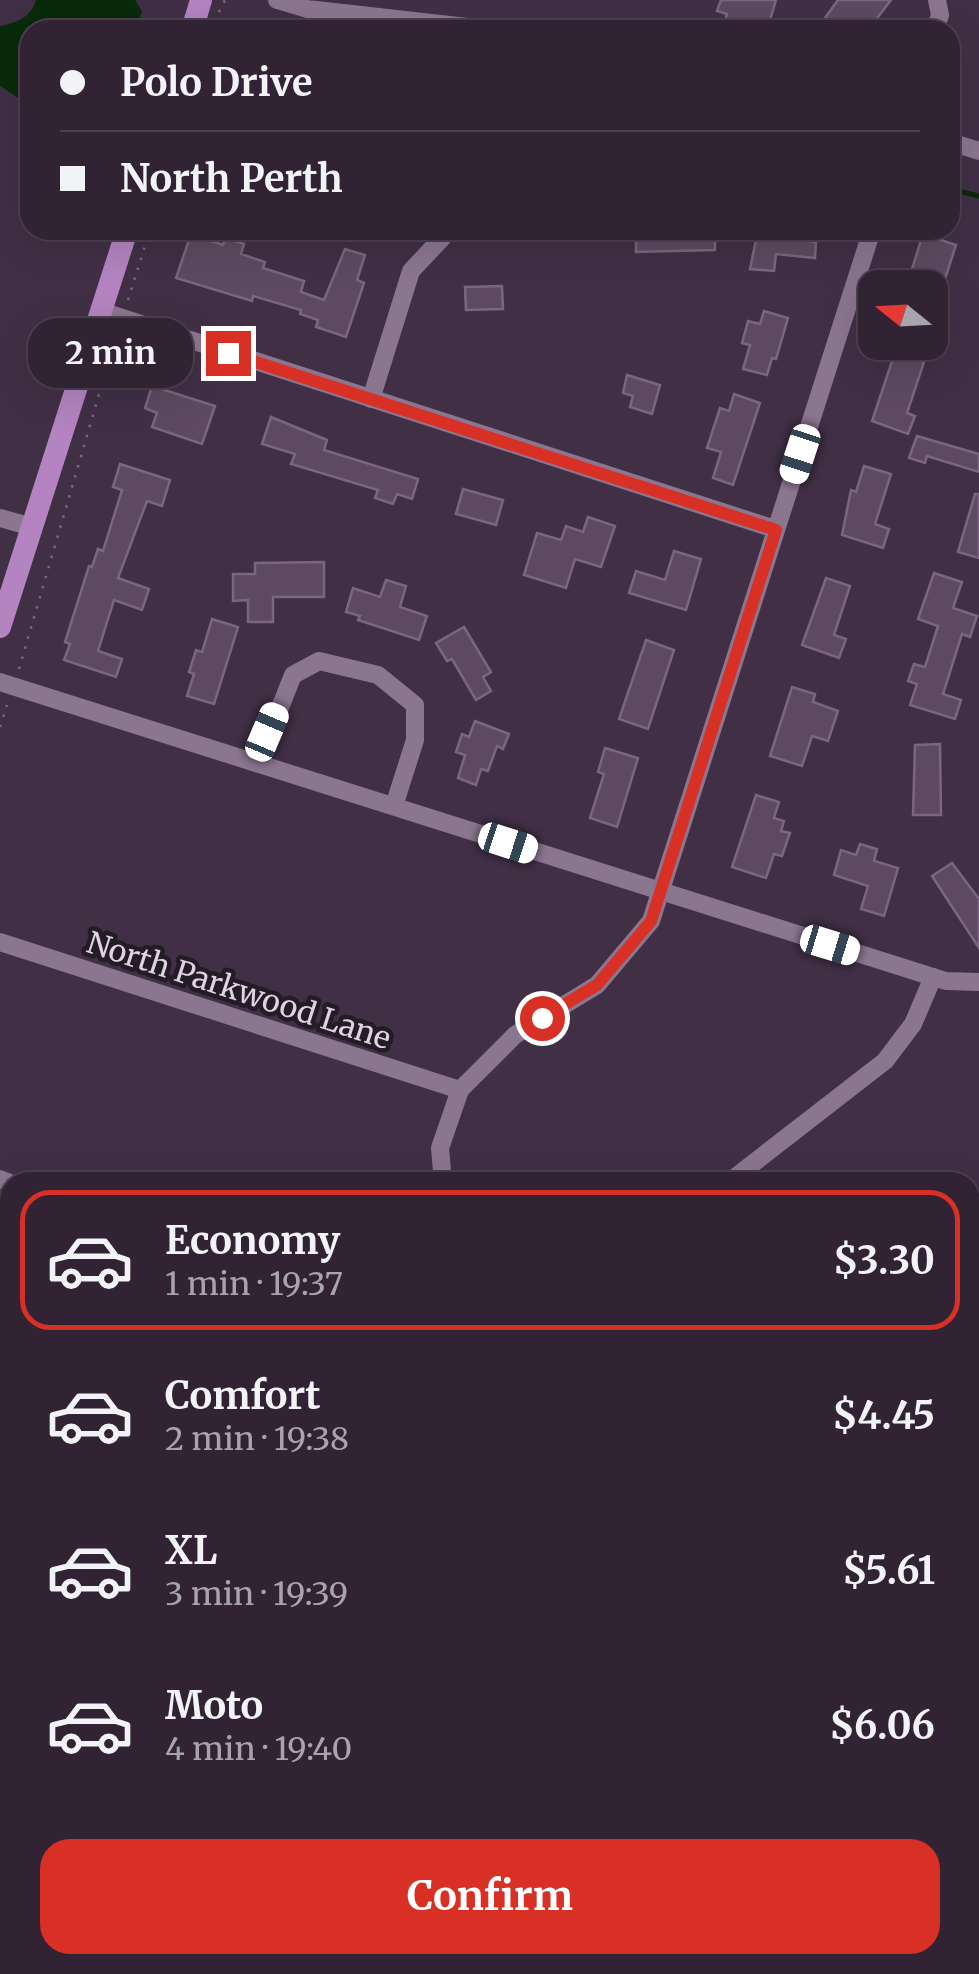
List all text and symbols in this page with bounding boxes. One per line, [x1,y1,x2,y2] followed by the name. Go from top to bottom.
[120,59,313,106] text: Polo Drive
[120,155,343,202] text: North Perth
[858,270,948,360] north arrow
[858,270,948,360] map controls
[28,318,193,388] callout: 2 min
[206,331,251,376] route end
[65,333,156,373] text: 2 min
[776,421,824,487] car
[241,699,293,765] car
[475,819,541,867] car
[797,922,863,968] car
[82,923,396,1057] street label: North Parkwood Lane
[520,996,565,1041] route start
[45,1215,135,1305] icon: car
[165,1217,340,1264] text: Economy
[833,1237,935,1284] text: $3.30
[165,1264,343,1304] text: 1 min · 19:37
[45,1370,135,1460] icon: car
[165,1372,321,1419] text: Comfort
[832,1392,935,1439] text: $4.45
[165,1419,349,1459] text: 2 min · 19:38
[45,1525,135,1615] icon: car
[165,1527,217,1574] text: XL
[842,1547,935,1594] text: $5.61
[165,1574,348,1614] text: 3 min · 19:39
[45,1680,135,1770] icon: car
[165,1682,263,1729] text: Moto
[829,1702,935,1749] text: $6.06
[165,1729,352,1769] text: 4 min · 19:40
[40,1839,940,1954] button: Confirm

